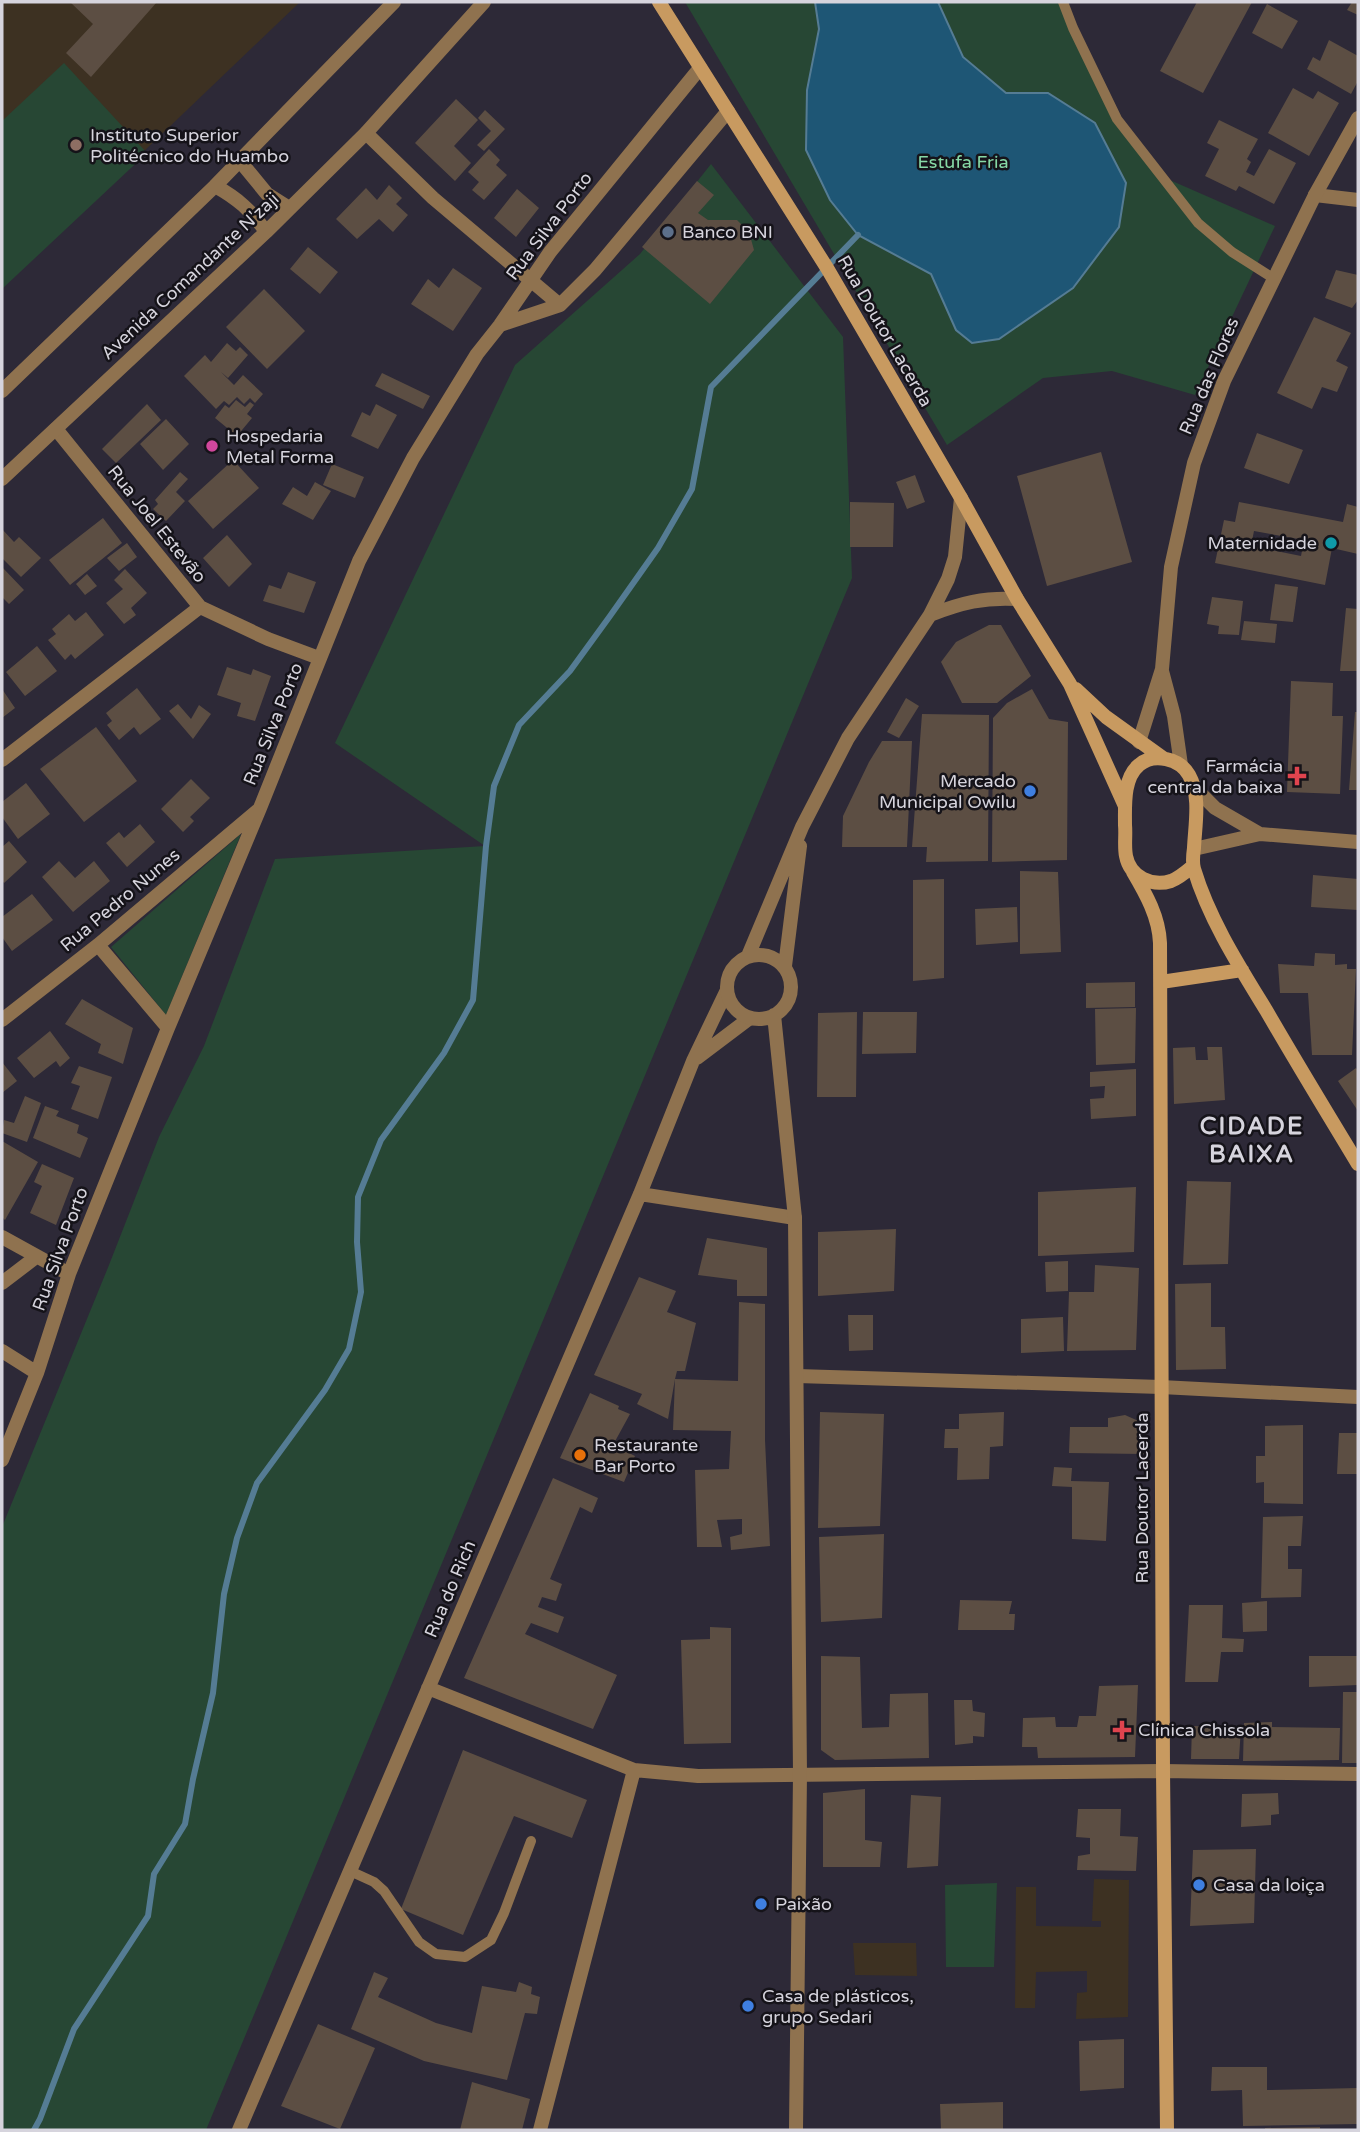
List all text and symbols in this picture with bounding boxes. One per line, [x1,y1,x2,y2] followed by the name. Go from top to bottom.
[90,124,289,167] place label: Instituto Superior Politécnico do Huambo
[68,137,84,153] marker: Instituto Superior Politécnico do Huambo
[917,151,1009,173] park label: Estufa Fria
[501,167,597,285] street label: Rua Silva Porto
[97,188,283,364] street label: Avenida Comandante N'zaji
[682,221,773,243] place label: Banco BNI
[660,224,676,240] marker: Banco BNI
[833,251,937,411] street label: Rua Doutor Lacerda
[1174,314,1244,438] street label: Rua das Flores
[226,425,334,468] place label: Hospedaria Metal Forma
[204,438,220,454] marker: Hospedaria Metal Forma
[103,461,211,587] street label: Rua Joel Estevão
[1207,532,1317,554] place label: Maternidade
[1323,535,1339,551] marker: Maternidade
[238,660,308,788] street label: Rua Silva Porto
[1148,755,1283,798] place label: Farmácia central da baixa
[1289,768,1305,784] marker: Farmácia central da baixa
[879,770,1016,813] place label: Mercado Municipal Owilu
[1022,783,1038,799] marker: Mercado Municipal Owilu
[56,844,184,956] street label: Rua Pedro Nunes
[1200,1112,1304,1169] district label: CIDADE BAIXA
[27,1184,93,1314] street label: Rua Silva Porto
[1131,1412,1153,1584] street label: Rua Doutor Lacerda
[594,1434,698,1477] place label: Restaurante Bar Porto
[572,1447,588,1463] marker: Restaurante Bar Porto
[420,1537,480,1641] street label: Rua do Rich
[1138,1719,1270,1741] place label: Clínica Chissola
[1112,1720,1132,1740] marker: Clínica Chissola
[1213,1874,1325,1896] place label: Casa da loiça
[1191,1877,1207,1893] marker: Casa da loiça
[775,1893,832,1915] place label: Paixão
[753,1896,769,1912] marker: Paixão
[762,1985,914,2028] place label: Casa de plásticos, grupo Sedari
[740,1998,756,2014] marker: Casa de plásticos, grupo Sedari

